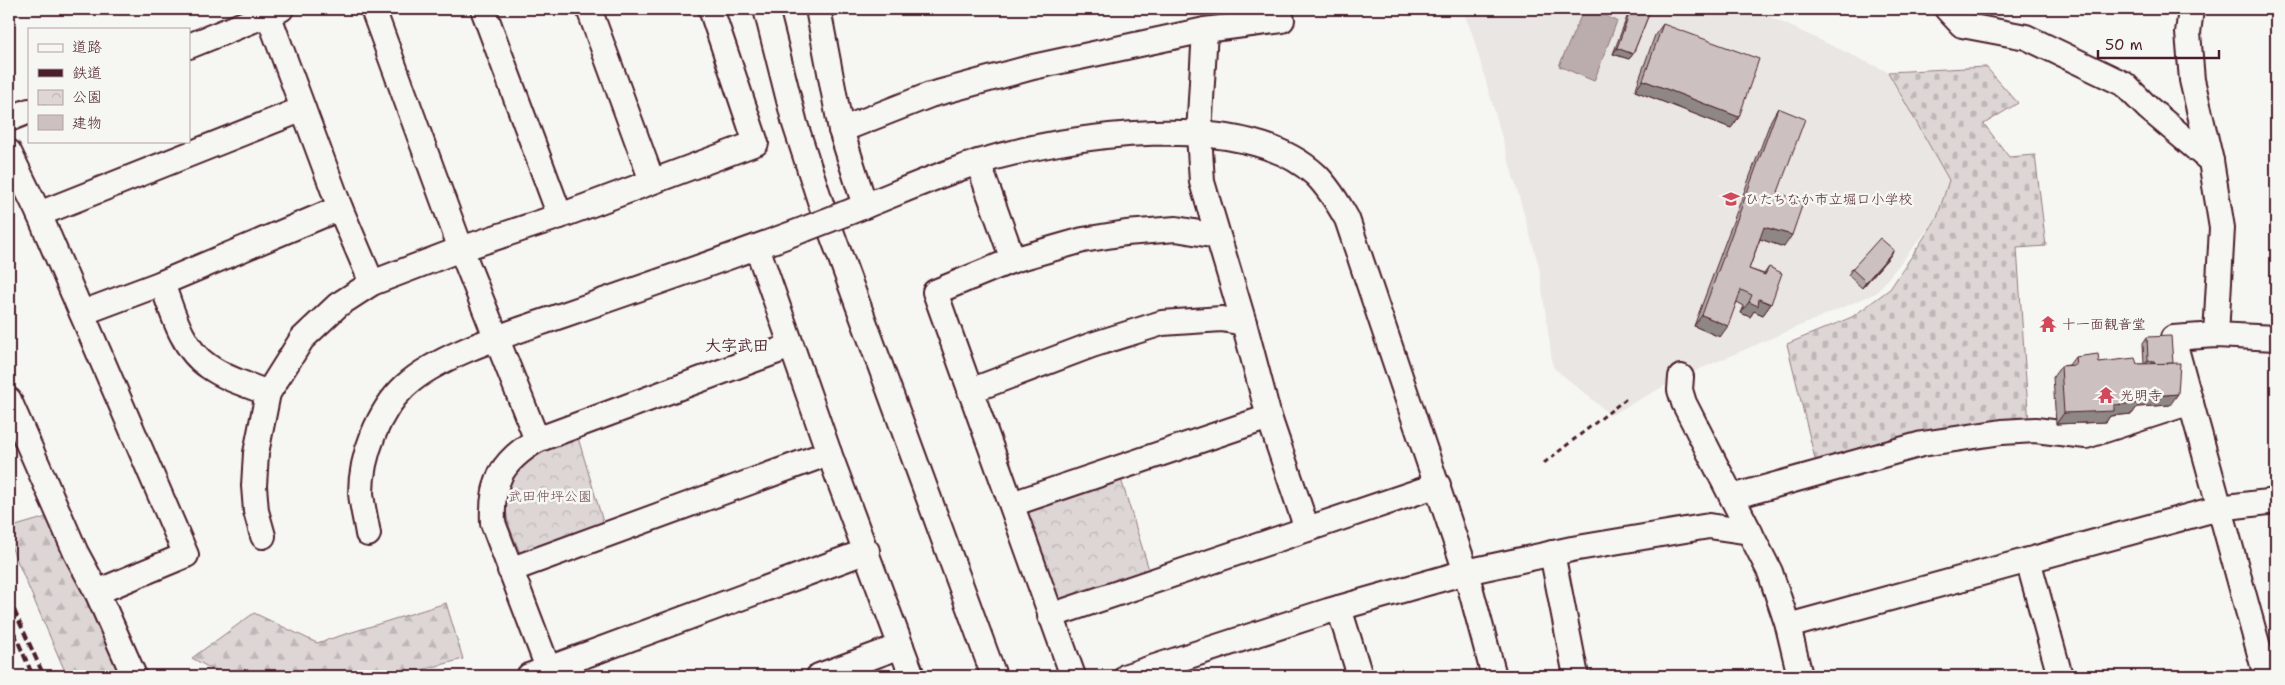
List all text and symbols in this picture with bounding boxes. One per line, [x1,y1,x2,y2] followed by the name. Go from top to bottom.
[28,28,190,142] legend
[2098,28,2219,60] scale bar
[2105,35,2143,55] text: 50 m
[72,37,102,57] text: 道路
[72,63,102,83] text: 鉄道
[72,87,102,107] text: 公園
[72,113,102,133] text: 建物
[1721,189,1741,209] school or university icon: ひたちなか市立堀口小学校
[1745,190,1912,208] place label: ひたちなか市立堀口小学校
[2038,314,2058,334] temple icon: 十一面観音堂
[2062,315,2146,333] place label: 十一面観音堂
[705,335,769,356] district label: 大字武田
[2096,385,2116,405] temple icon: 光明寺
[2120,386,2162,404] place label: 光明寺
[508,487,592,505] park label: 武田仲坪公園

